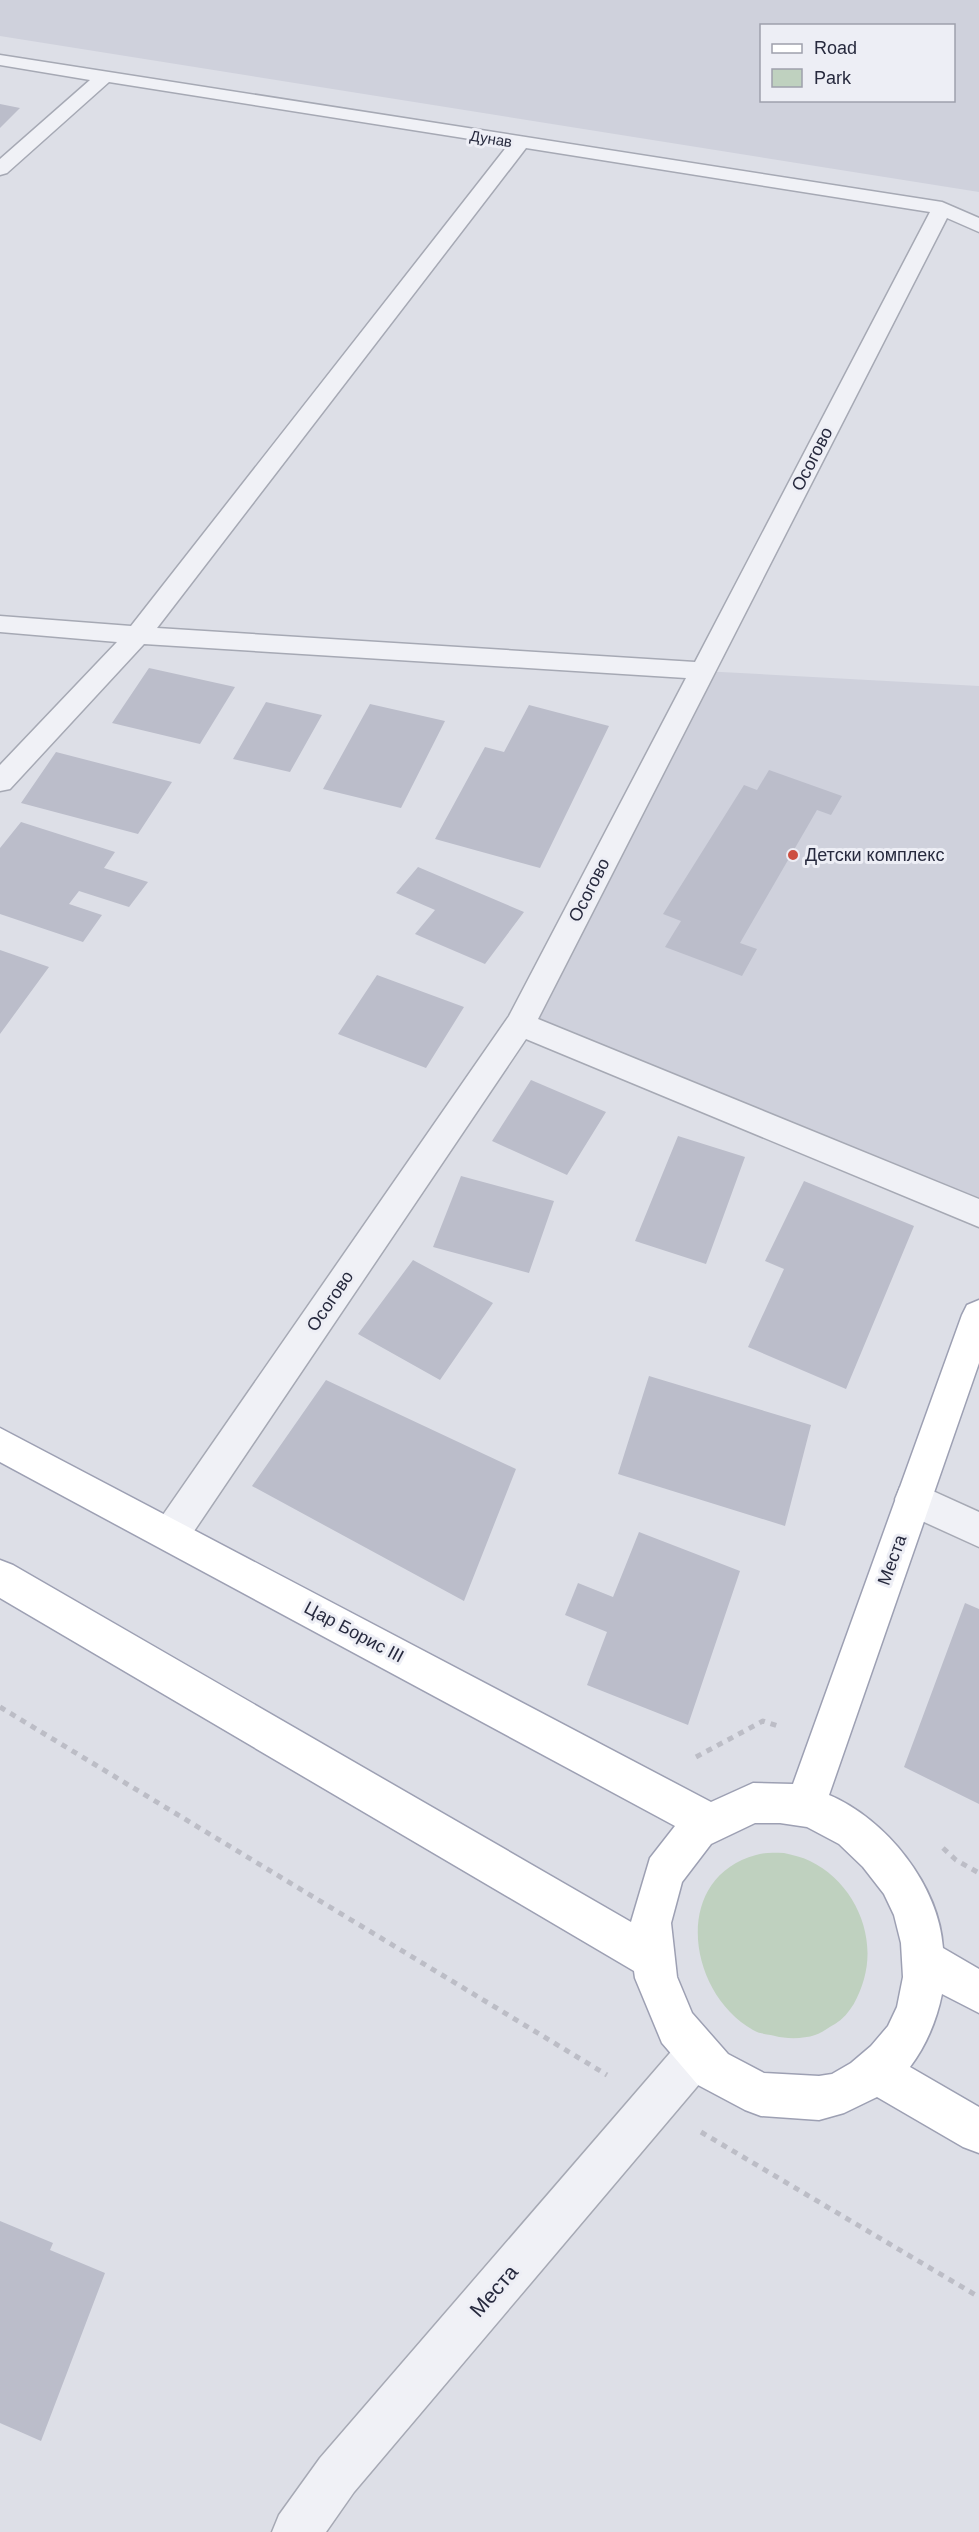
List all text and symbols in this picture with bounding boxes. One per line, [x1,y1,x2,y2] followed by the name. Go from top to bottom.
[760,24,955,102] legend
[814,38,857,58] text: Road
[814,68,852,88] text: Park
[469,127,513,150] street label: Дунав
[787,424,837,494] street label: Осогово
[805,845,944,865] place label: Детски комплекс
[786,848,800,862] marker: Детски комплекс
[564,855,614,925] street label: Осогово
[302,1267,358,1335] street label: Осогово
[874,1531,911,1588] street label: Места
[301,1597,407,1667] street label: Цар Борис III
[465,2260,523,2321] street label: Места

